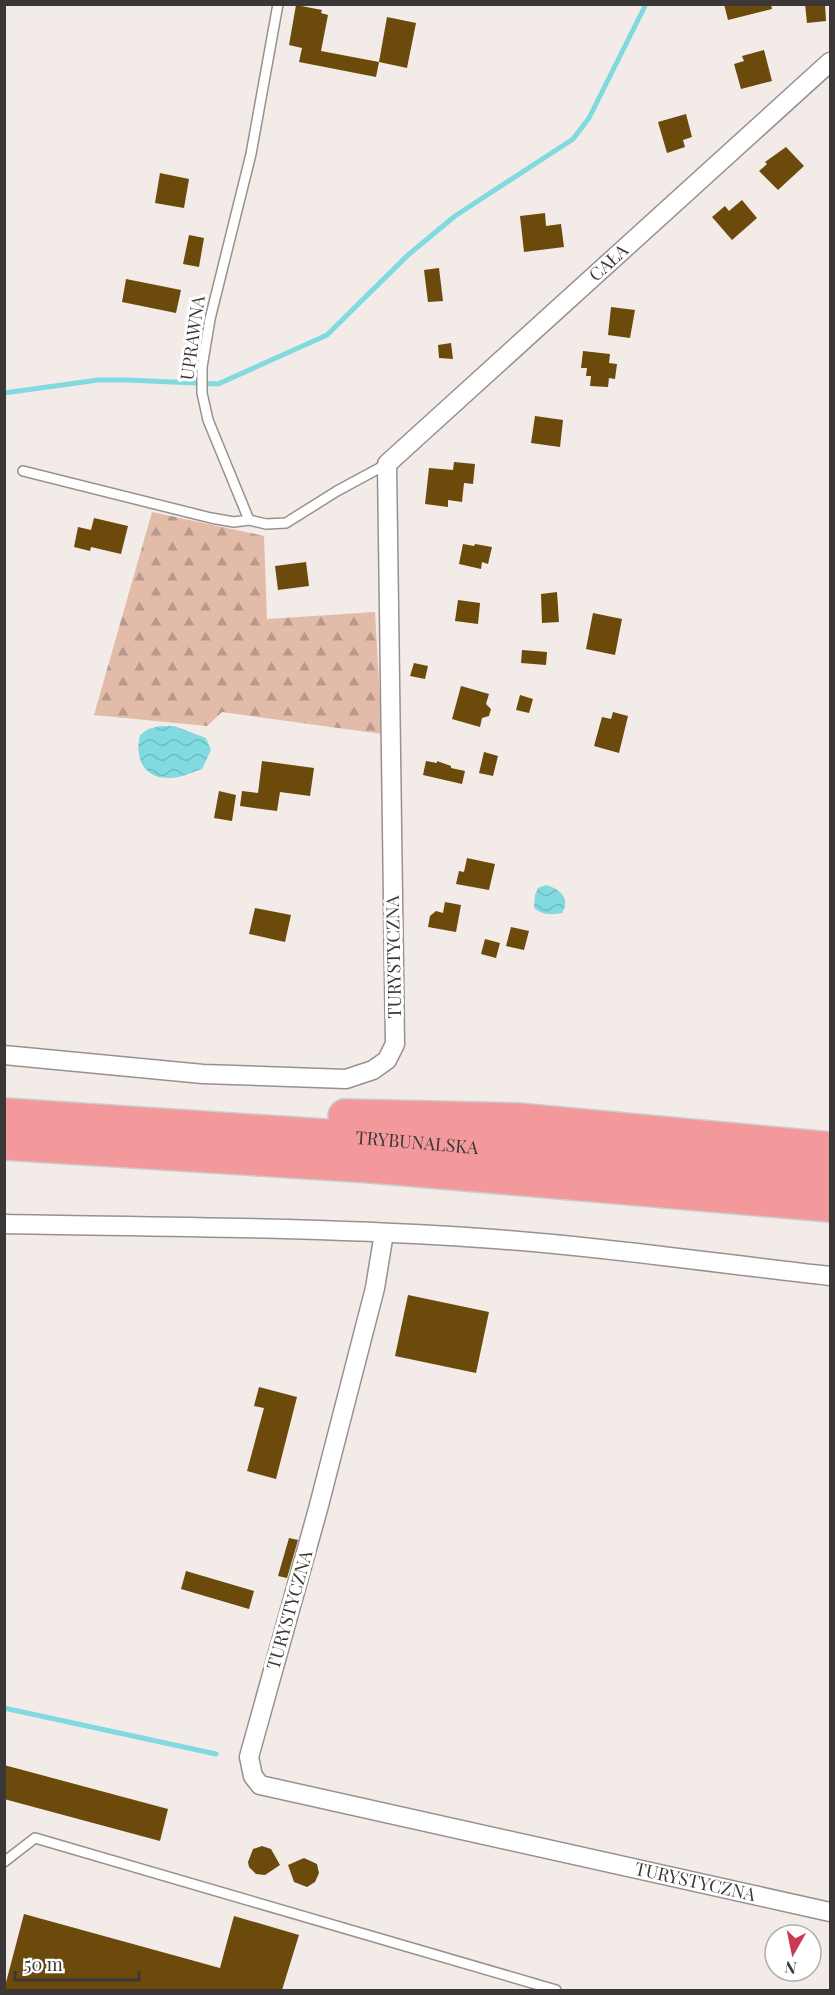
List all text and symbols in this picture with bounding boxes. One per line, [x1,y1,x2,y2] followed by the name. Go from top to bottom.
[583,238,633,286] street label: CAŁA
[174,293,210,382] street label: UPRAWNA
[380,895,406,1019] street label: TURYSTYCZNA
[355,1125,480,1159] street label: TRYBUNALSKA
[261,1547,318,1672] street label: TURYSTYCZNA
[633,1856,759,1906] street label: TURYSTYCZNA
[763,1923,823,1983] north arrow
[15,1944,140,1982] scale bar
[24,1952,63,1976] text: 50 m
[783,1957,798,1980] text: N

